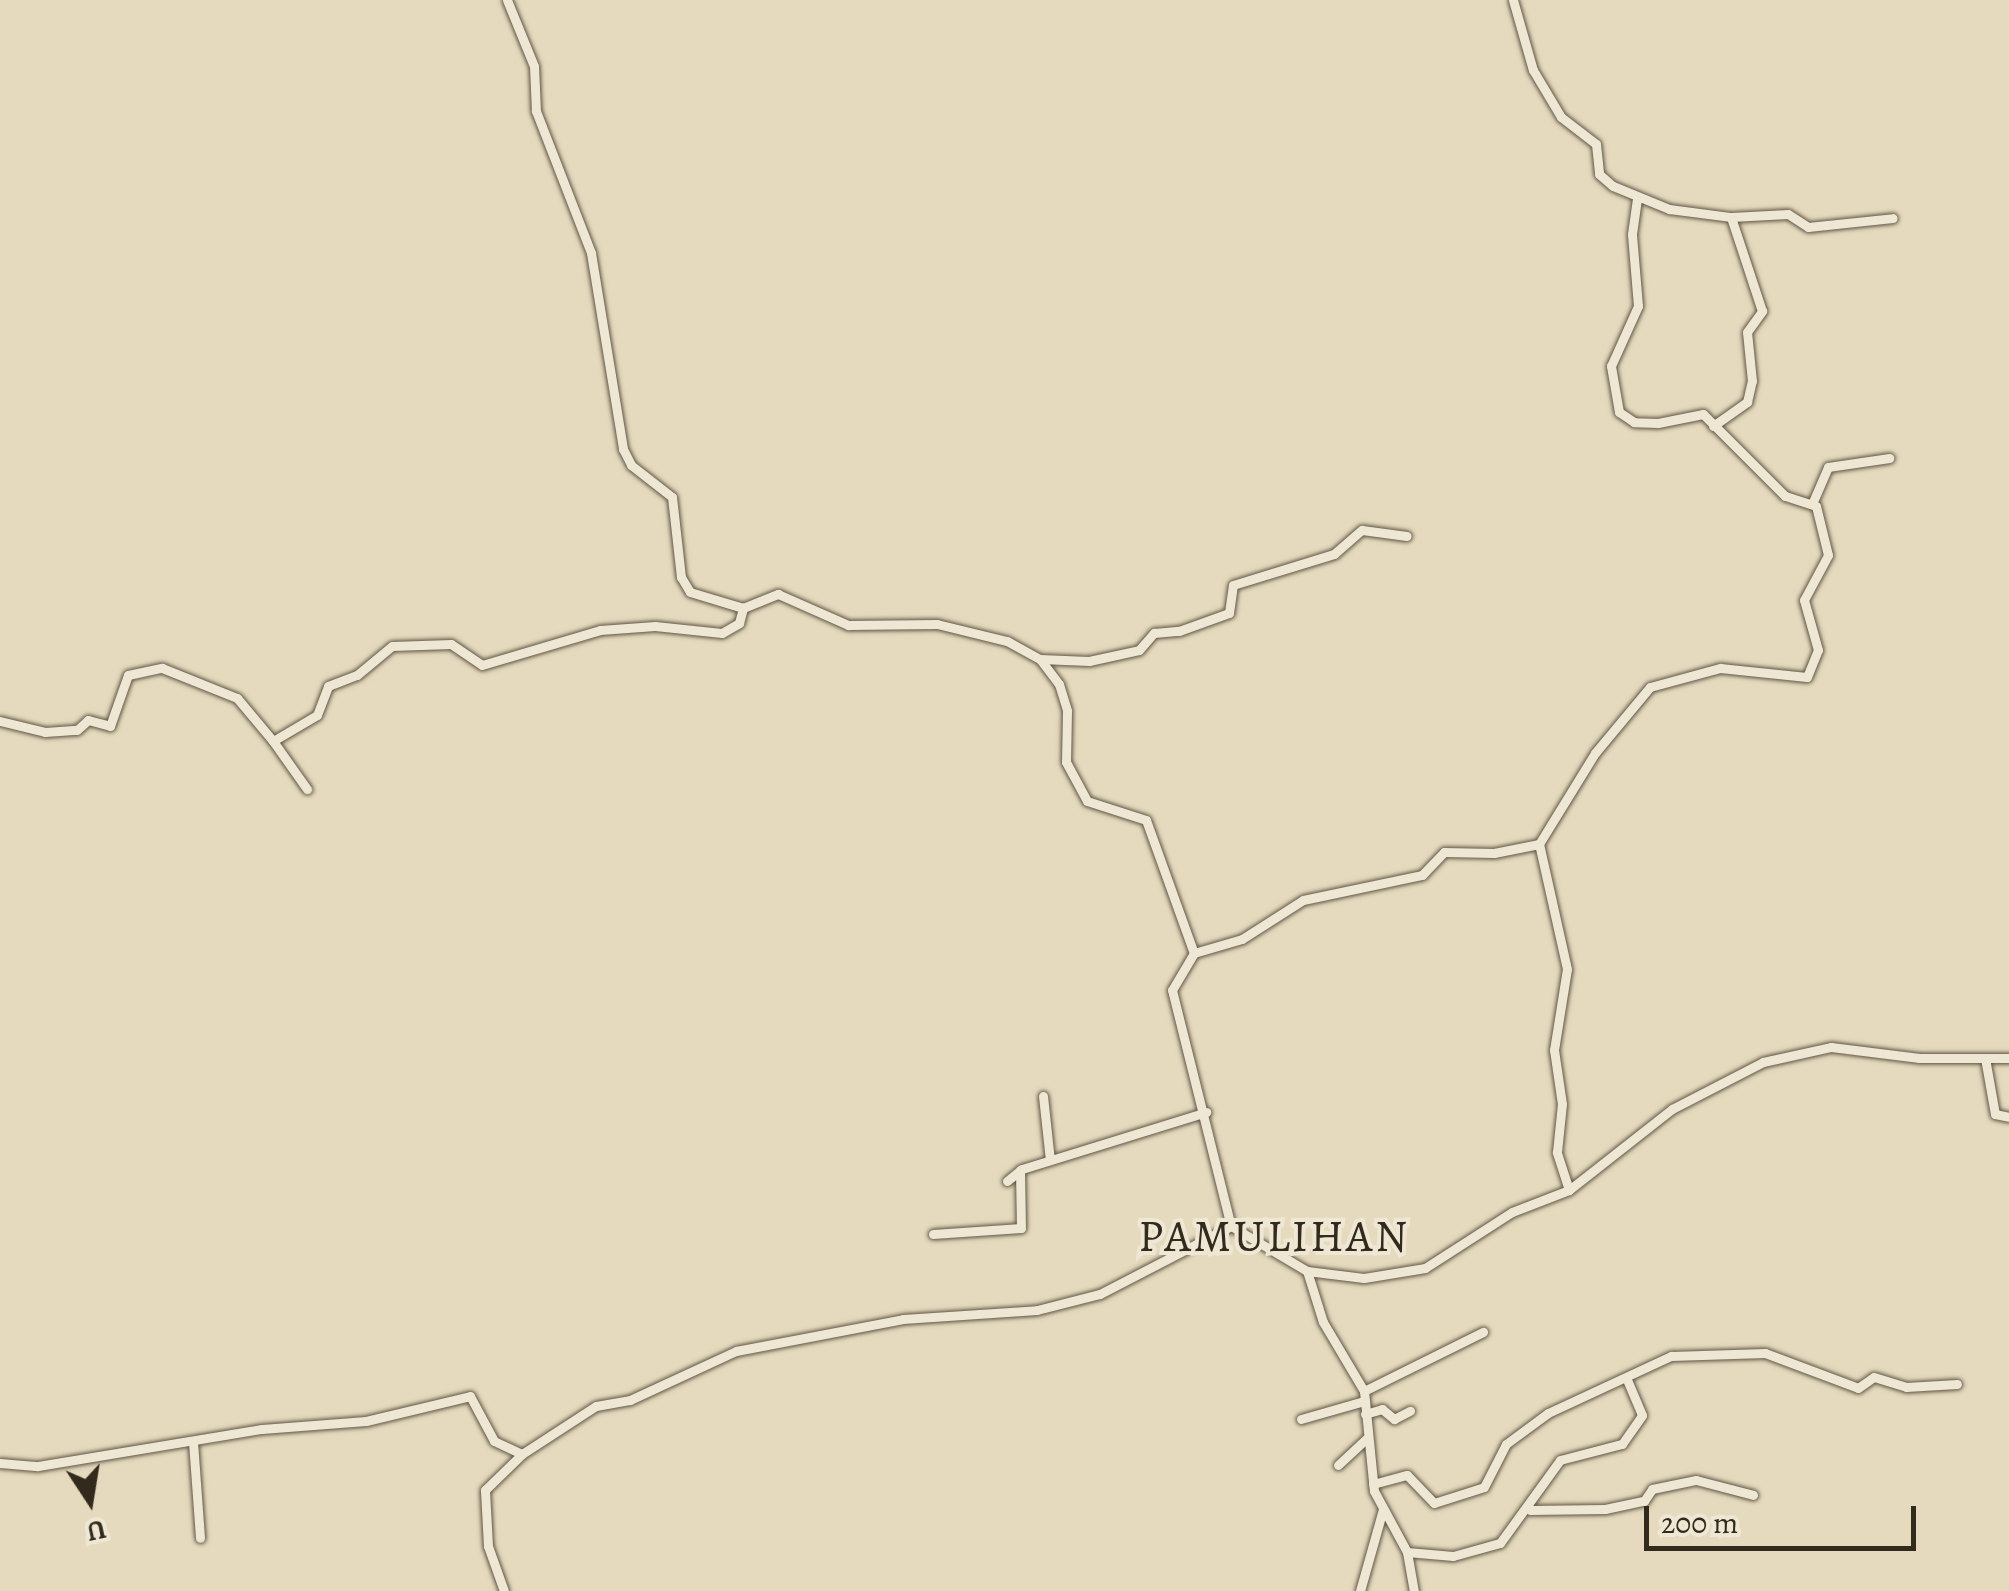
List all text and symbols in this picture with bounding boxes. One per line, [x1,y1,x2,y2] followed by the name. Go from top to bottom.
[1138,1210,1410,1264] district label: PAMULIHAN
[40,1451,140,1551] north arrow
[1649,1486,1922,1548] scale bar
[1661,1503,1738,1543] text: 200 m
[83,1510,109,1551] text: U

